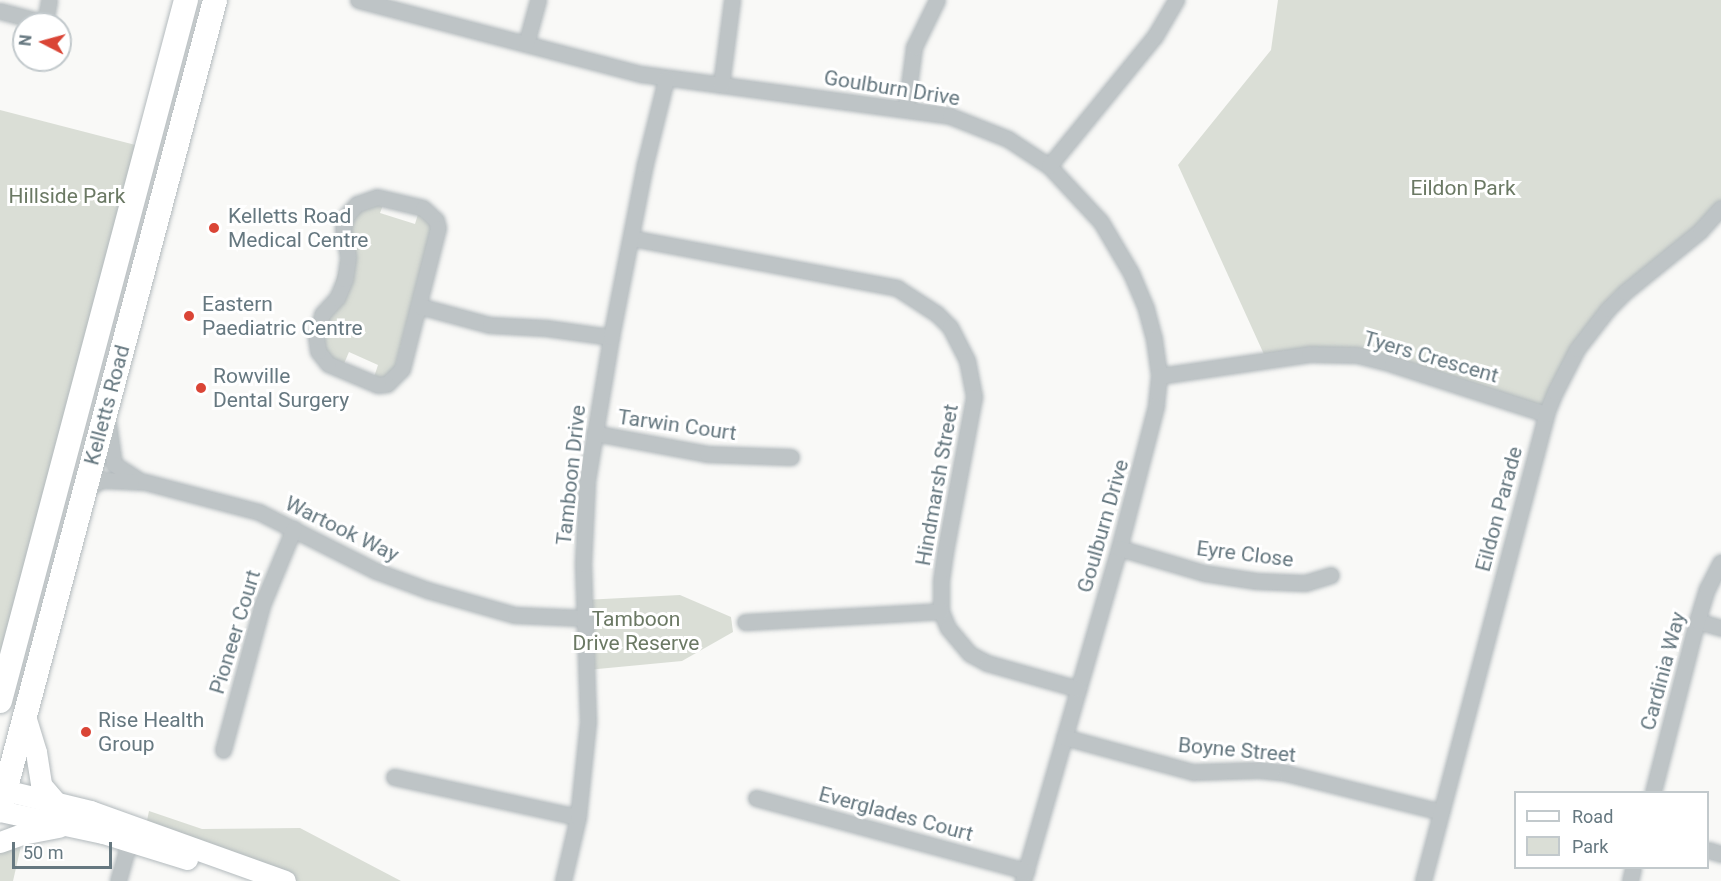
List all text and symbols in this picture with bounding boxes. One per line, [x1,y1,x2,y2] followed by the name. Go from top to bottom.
[12,12,72,72] north arrow
[16,34,36,47] text: N
[822,65,962,111] street label: Goulburn Drive
[1410,175,1516,201] park label: Eildon Park
[9,183,125,209] park label: Hillside Park
[228,203,368,253] place label: Kelletts Road Medical Centre
[205,219,223,237] marker: Kelletts Road Medical Centre
[202,291,363,341] place label: Eastern Paediatric Centre
[180,307,198,325] marker: Eastern Paediatric Centre
[1361,326,1501,388] street label: Tyers Crescent
[79,342,135,468] street label: Kelletts Road
[213,363,349,413] place label: Rowville Dental Surgery
[194,381,208,395] marker: Rowville Dental Surgery
[910,402,964,568] street label: Hindmarsh Street
[551,404,591,546] street label: Tamboon Drive
[616,404,738,446] street label: Tarwin Court
[1470,444,1528,574] street label: Eildon Parade
[1072,456,1134,596] street label: Goulburn Drive
[281,491,403,567] street label: Wartook Way
[1195,536,1295,572] street label: Eyre Close
[204,567,266,697] street label: Pioneer Court
[573,606,699,656] park label: Tamboon Drive Reserve
[1635,609,1691,733] street label: Cardinia Way
[98,707,204,757] place label: Rise Health Group
[79,725,93,739] marker: Rise Health Group
[1177,732,1297,768] street label: Boyne Street
[816,781,976,847] street label: Everglades Court
[1514,791,1709,869] legend
[1572,806,1613,827] text: Road
[15,830,116,868] scale bar
[1572,836,1608,857] text: Park
[23,842,63,863] text: 50 m

